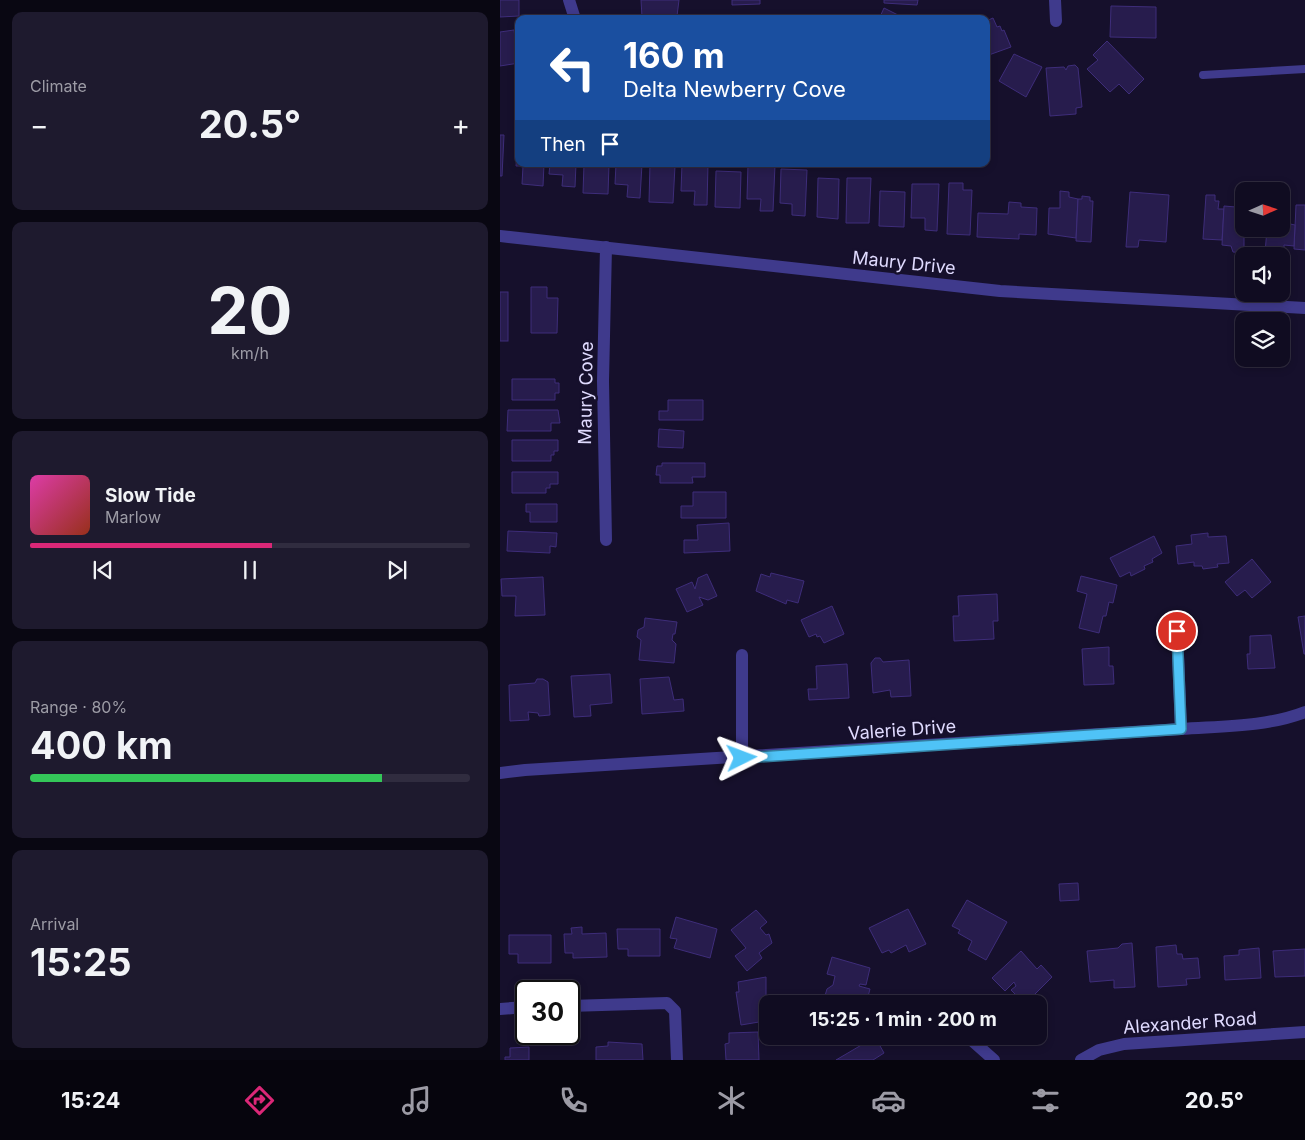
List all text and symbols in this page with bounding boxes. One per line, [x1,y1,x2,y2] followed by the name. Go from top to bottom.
[623,34,725,76] text: 160 m
[540,35,605,100] icon: left
[30,76,87,96] text: Climate
[623,76,846,102] text: Delta Newberry Cove
[199,101,301,147] text: 20.5°
[30,108,49,142] text: −
[451,108,470,142] text: +
[596,130,624,158] icon: arrive
[540,133,586,156] text: Then
[1235,182,1290,238] north arrow
[1235,182,1290,367] map controls
[851,247,957,278] street label: Maury Drive
[1235,247,1290,302] button: sound
[208,271,292,350] text: 20
[1235,312,1290,367] button: layers
[574,341,597,445] street label: Maury Cove
[231,343,269,363] text: km/h
[105,484,196,507] text: Slow Tide
[105,507,161,527] text: Marlow
[89,556,117,584] icon: previous
[236,556,264,584] icon: pause
[383,556,411,584] icon: next
[1156,610,1198,652] pin
[1163,617,1191,645] icon: arrive
[30,697,127,717] text: Range · 80%
[847,715,957,744] street label: Valerie Drive
[30,722,173,768] text: 400 km
[715,731,767,783] position arrow
[30,914,79,934] text: Arrival
[30,939,132,985] text: 15:25
[515,980,580,1045] speed limit sign: 30
[1122,1007,1258,1038] street label: Alexander Road
[809,1008,997,1031] text: 15:25 · 1 min · 200 m
[242,1083,277,1118] icon: directions
[399,1083,434,1118] icon: music
[556,1083,591,1118] icon: phone
[714,1083,749,1118] icon: climate
[871,1083,906,1118] icon: car
[1028,1083,1063,1118] icon: filters
[61,1087,120,1113] text: 15:24
[1185,1087,1244,1113] text: 20.5°

